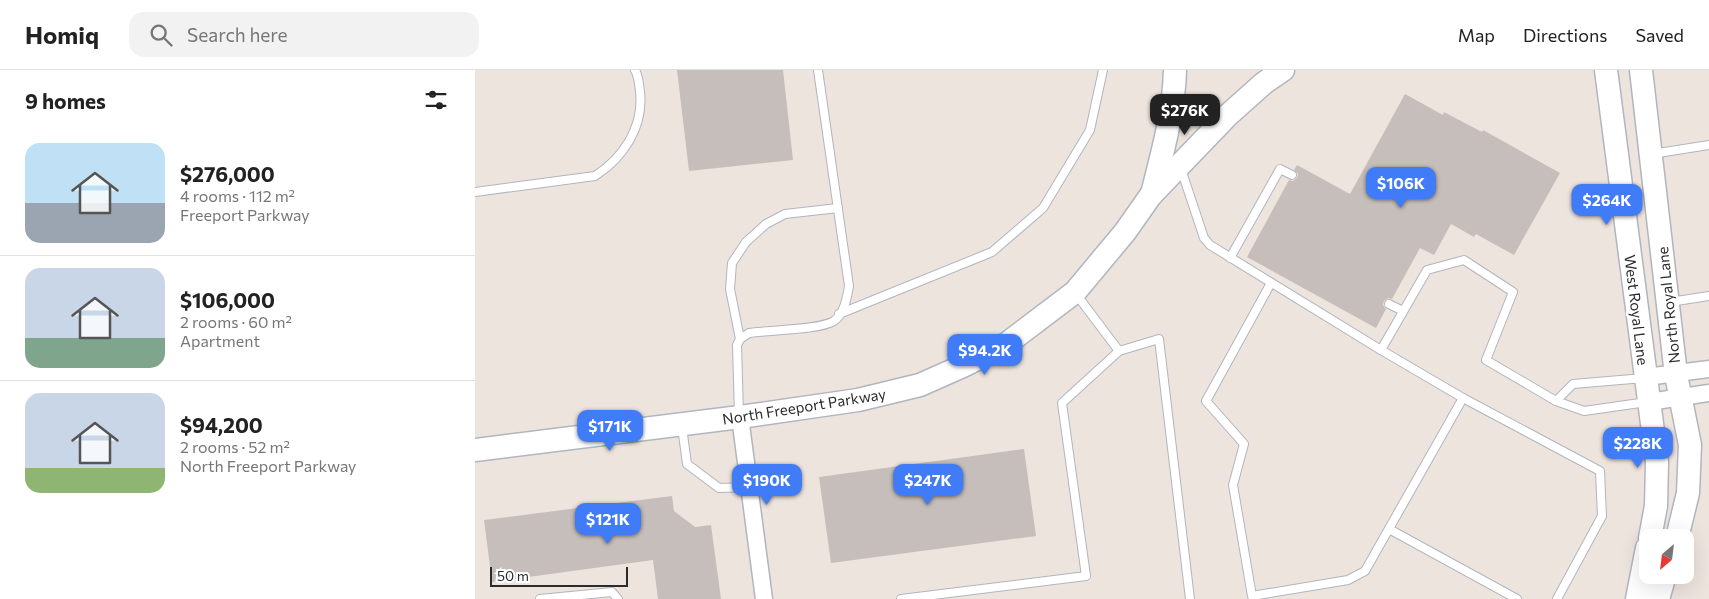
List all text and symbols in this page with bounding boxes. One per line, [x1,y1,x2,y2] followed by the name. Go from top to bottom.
[129,12,479,57] search box
[25,20,99,49] text: Homiq
[147,21,175,49] icon: search
[187,23,288,46] text: Search here
[1458,24,1495,46] text: Map
[1523,24,1607,46] text: Directions
[1635,24,1684,46] text: Saved
[422,86,450,114] icon: filters
[25,88,106,113] text: 9 homes
[1150,93,1220,136] pin: $276K
[1161,100,1209,119] text: $276K
[180,161,275,186] text: $276,000
[65,163,125,223] icon: home
[1366,166,1436,209] pin: $106K
[1377,173,1425,192] text: $106K
[1572,184,1642,226] pin: $264K
[180,186,295,205] text: 4 rooms · 112 m²
[1582,190,1632,209] text: $264K
[180,205,310,224] text: Freeport Parkway
[1653,246,1683,364] street label: North Royal Lane
[1621,254,1653,366] street label: West Royal Lane
[180,287,275,312] text: $106,000
[65,288,125,348] icon: home
[180,312,292,331] text: 2 rooms · 60 m²
[180,331,260,350] text: Apartment
[944,334,1026,376] pin: $94.2K
[958,340,1012,359] text: $94.2K
[721,384,887,428] street label: North Freeport Parkway
[575,410,645,452] pin: $171K
[180,412,263,437] text: $94,200
[65,413,125,473] icon: home
[588,416,632,435] text: $171K
[1603,426,1673,469] pin: $228K
[1614,433,1662,452] text: $228K
[180,437,290,456] text: 2 rooms · 52 m²
[180,456,356,475] text: North Freeport Parkway
[732,464,802,506] pin: $190K
[893,464,963,506] pin: $247K
[743,470,791,489] text: $190K
[904,470,952,489] text: $247K
[573,502,643,545] pin: $121K
[586,509,630,528] text: $121K
[1639,529,1694,584] north arrow
[1639,529,1694,584] map controls
[490,564,627,587] scale bar
[497,567,529,584] text: 50 m

